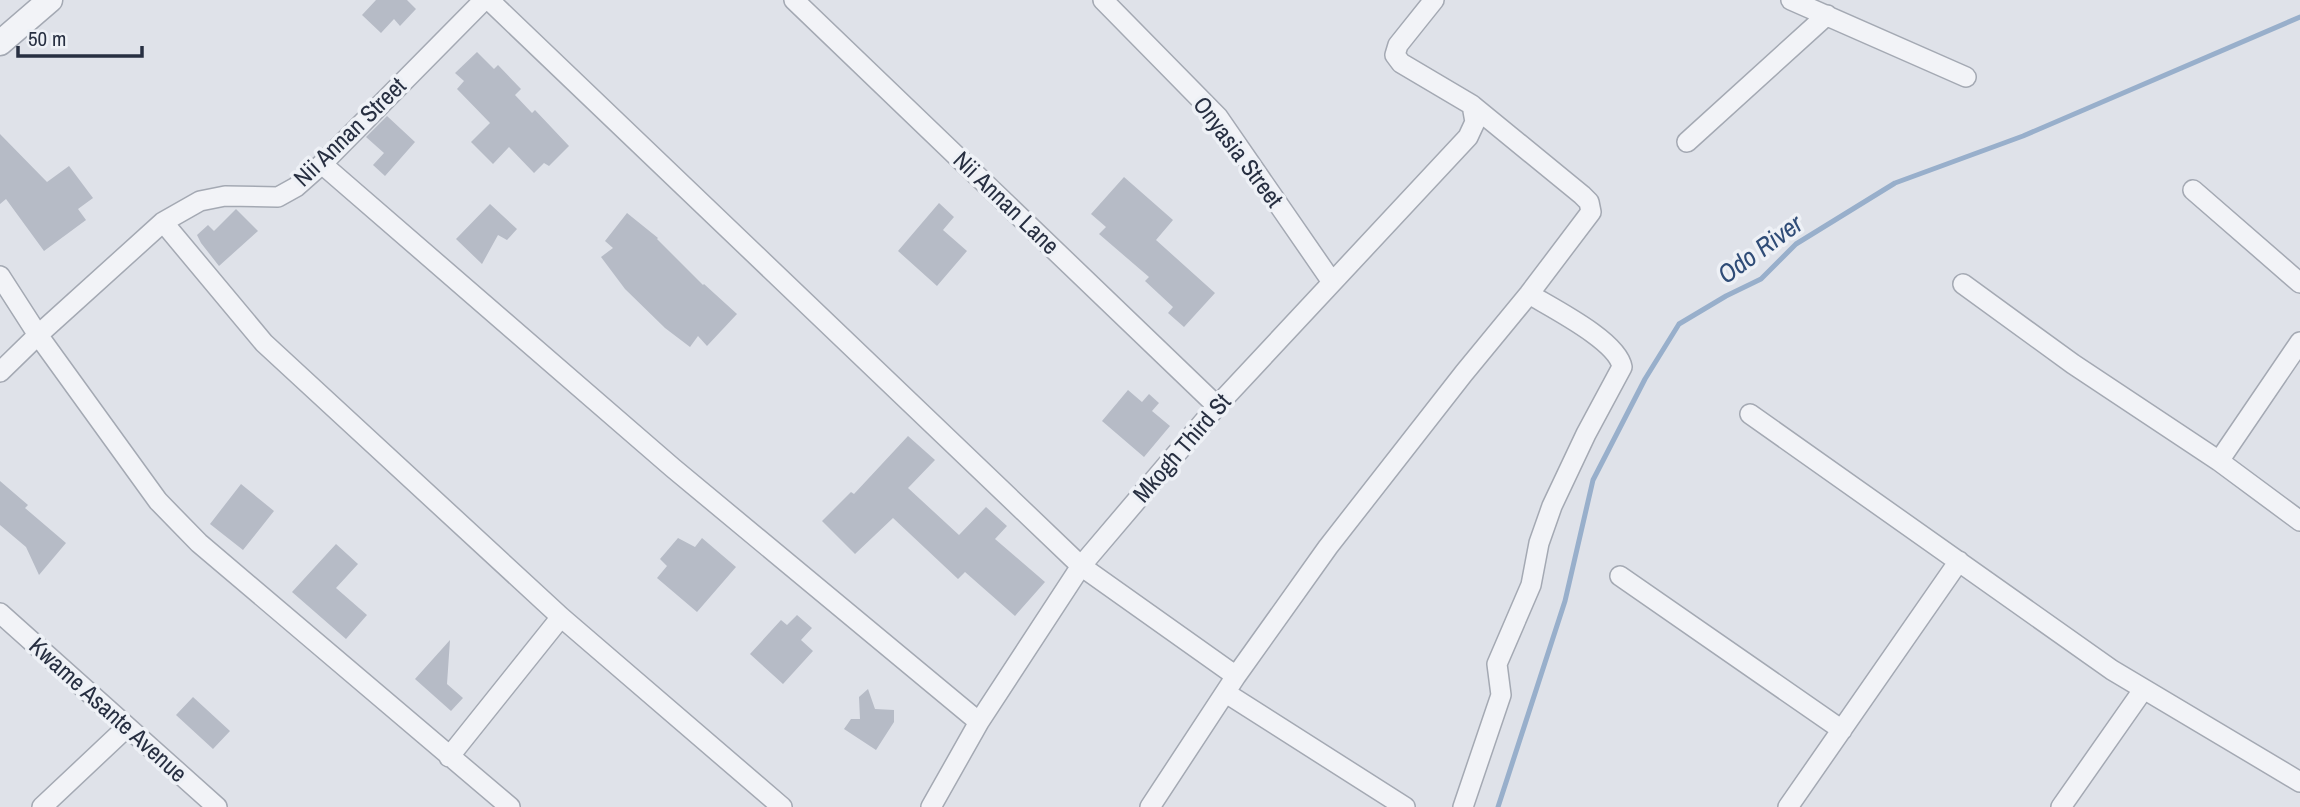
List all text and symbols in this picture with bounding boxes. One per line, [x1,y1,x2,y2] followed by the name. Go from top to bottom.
[18,14,142,58] scale bar
[28,24,66,53] text: 50 m
[286,69,413,193] street label: Nii Annan Street
[1187,89,1291,214] street label: Onyasia Street
[947,144,1067,261] street label: Nii Annan Lane
[1710,205,1810,291] water label: Odo River
[1125,386,1238,508] street label: Mkogh Third St
[23,630,194,789] street label: Kwame Asante Avenue

